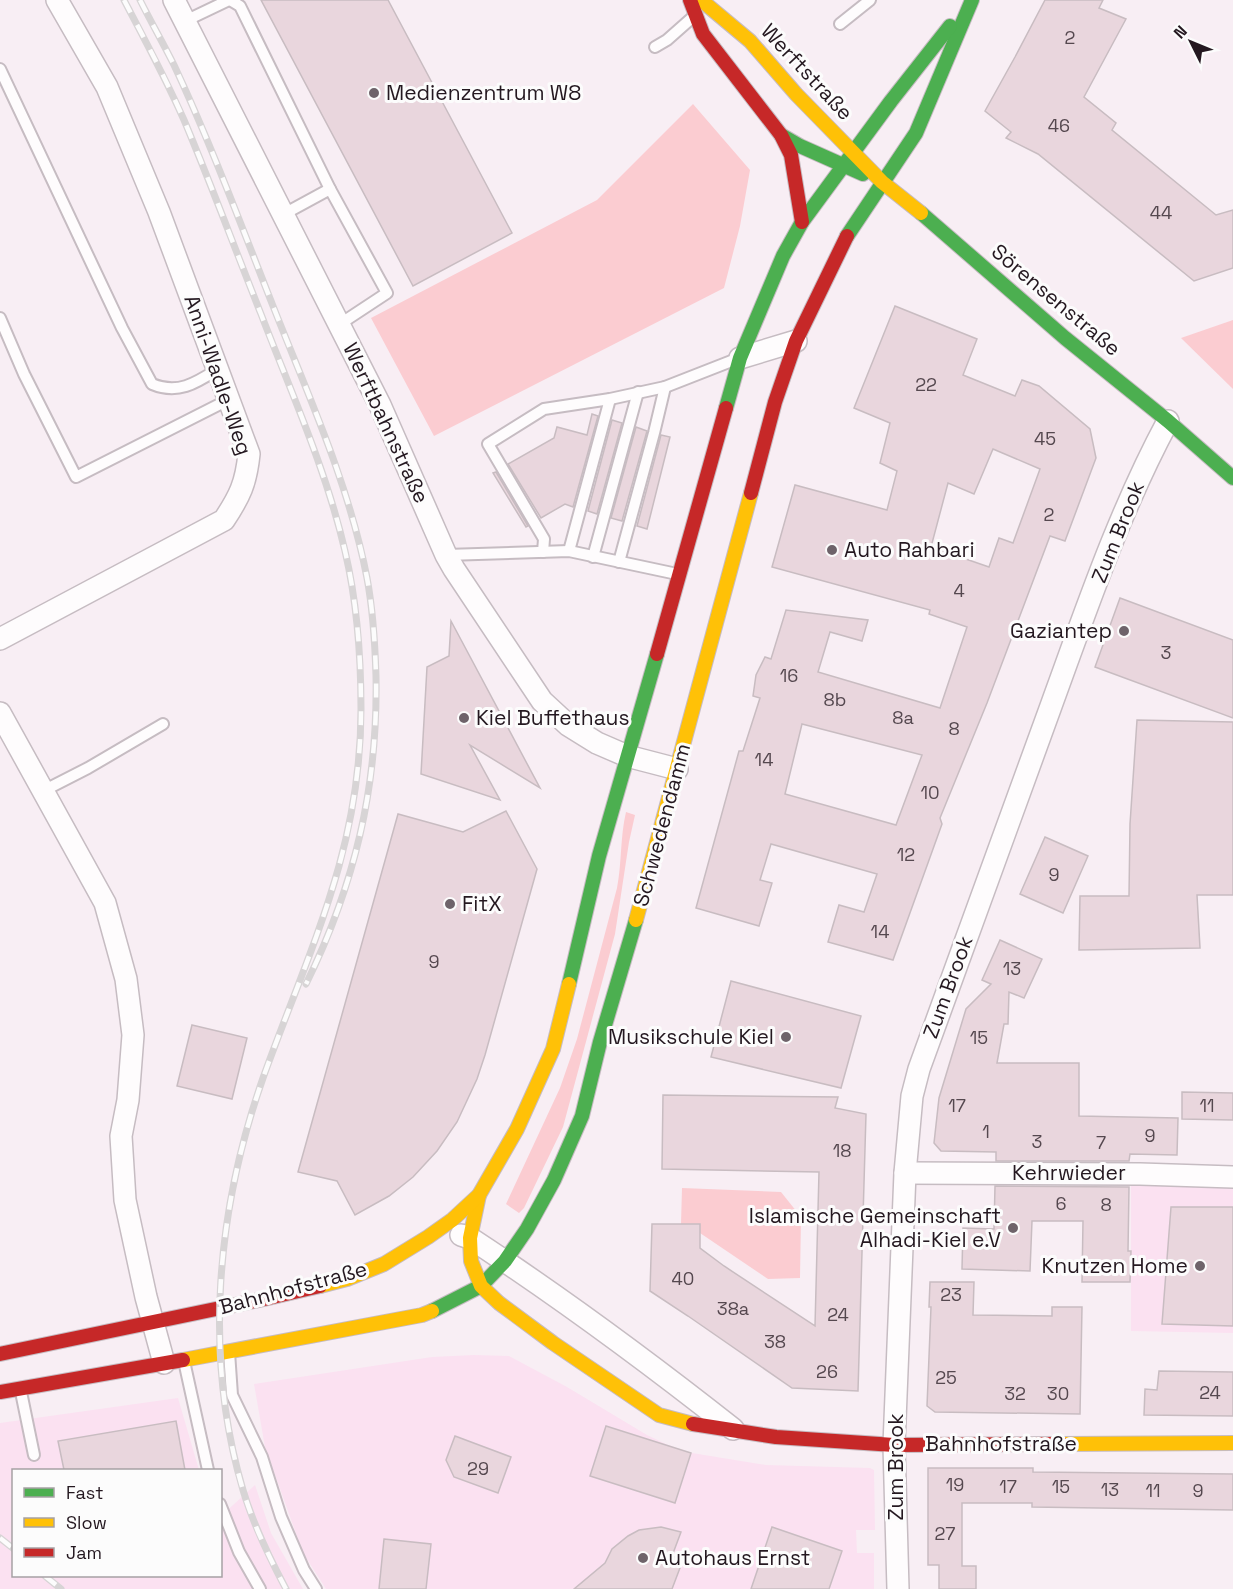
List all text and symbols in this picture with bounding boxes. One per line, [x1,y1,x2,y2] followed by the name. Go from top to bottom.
[1161,12,1221,72] north arrow
[756,18,859,126] street label: Werftstraße
[1169,21,1192,43] text: N
[1065,26,1075,49] house number: 2
[386,79,581,106] place label: Medienzentrum W8
[367,86,381,100] marker: Medienzentrum W8
[1048,114,1070,137] house number: 46
[1150,201,1172,224] house number: 44
[986,238,1127,362] street label: Sörensenstraße
[178,291,259,458] street label: Anni-Wadle-Weg
[337,338,435,507] street label: Werftbahnstraße
[915,373,937,396] house number: 22
[1034,427,1056,450] house number: 45
[1085,477,1150,586] street label: Zum Brook
[1044,503,1054,526] house number: 2
[844,536,975,563] place label: Auto Rahbari
[825,543,839,557] marker: Auto Rahbari
[953,579,965,602] house number: 4
[1010,617,1112,644] place label: Gaziantep
[1117,624,1131,638] marker: Gaziantep
[1161,641,1171,664] house number: 3
[780,664,798,687] house number: 16
[824,688,846,711] house number: 8b
[476,704,629,731] place label: Kiel Buffethaus
[892,706,914,729] house number: 8a
[457,711,471,725] marker: Kiel Buffethaus
[948,717,960,740] house number: 8
[627,740,696,909] street label: Schwedendamm
[755,748,773,771] house number: 14
[920,781,940,804] house number: 10
[897,843,915,866] house number: 12
[1048,863,1060,886] house number: 9
[462,890,502,917] place label: FitX
[443,897,457,911] marker: FitX
[871,920,889,943] house number: 14
[917,932,979,1042] street label: Zum Brook
[428,950,440,973] house number: 9
[1003,957,1021,980] house number: 13
[608,1023,774,1050] place label: Musikschule Kiel
[970,1026,988,1049] house number: 15
[779,1030,793,1044] marker: Musikschule Kiel
[948,1094,966,1117] house number: 17
[1199,1094,1215,1117] house number: 11
[982,1120,990,1143] house number: 1
[1144,1124,1156,1147] house number: 9
[1032,1130,1042,1153] house number: 3
[1096,1131,1106,1154] house number: 7
[833,1139,851,1162] house number: 18
[1012,1159,1126,1186] street label: Kehrwieder
[1055,1192,1067,1215] house number: 6
[1100,1193,1112,1216] house number: 8
[749,1202,1001,1253] place label: Islamische Gemeinschaft Alhadi-Kiel e.V
[1006,1221,1020,1235] marker: Islamische Gemeinschaft Alhadi-Kiel e.V
[1041,1252,1188,1279] place label: Knutzen Home
[216,1255,370,1320] street label: Bahnhofstraße
[1193,1259,1207,1273] marker: Knutzen Home
[672,1267,694,1290] house number: 40
[940,1283,962,1306] house number: 23
[717,1297,749,1320] house number: 38a
[827,1303,849,1326] house number: 24
[764,1330,786,1353] house number: 38
[816,1360,838,1383] house number: 26
[935,1366,957,1389] house number: 25
[1199,1381,1221,1404] house number: 24
[1004,1382,1026,1405] house number: 32
[1047,1382,1069,1405] house number: 30
[882,1413,909,1521] street label: Zum Brook
[925,1430,1077,1457] street label: Bahnhofstraße
[467,1457,489,1480] house number: 29
[12,1469,222,1577] legend
[946,1473,964,1496] house number: 19
[999,1475,1017,1498] house number: 17
[1052,1475,1070,1498] house number: 15
[1101,1478,1119,1501] house number: 13
[1145,1479,1161,1502] house number: 11
[1192,1479,1204,1502] house number: 9
[66,1481,103,1504] text: Fast
[66,1511,107,1534] text: Slow
[935,1522,955,1545] house number: 27
[66,1541,102,1564] text: Jam
[655,1544,810,1571] place label: Autohaus Ernst
[636,1551,650,1565] marker: Autohaus Ernst

